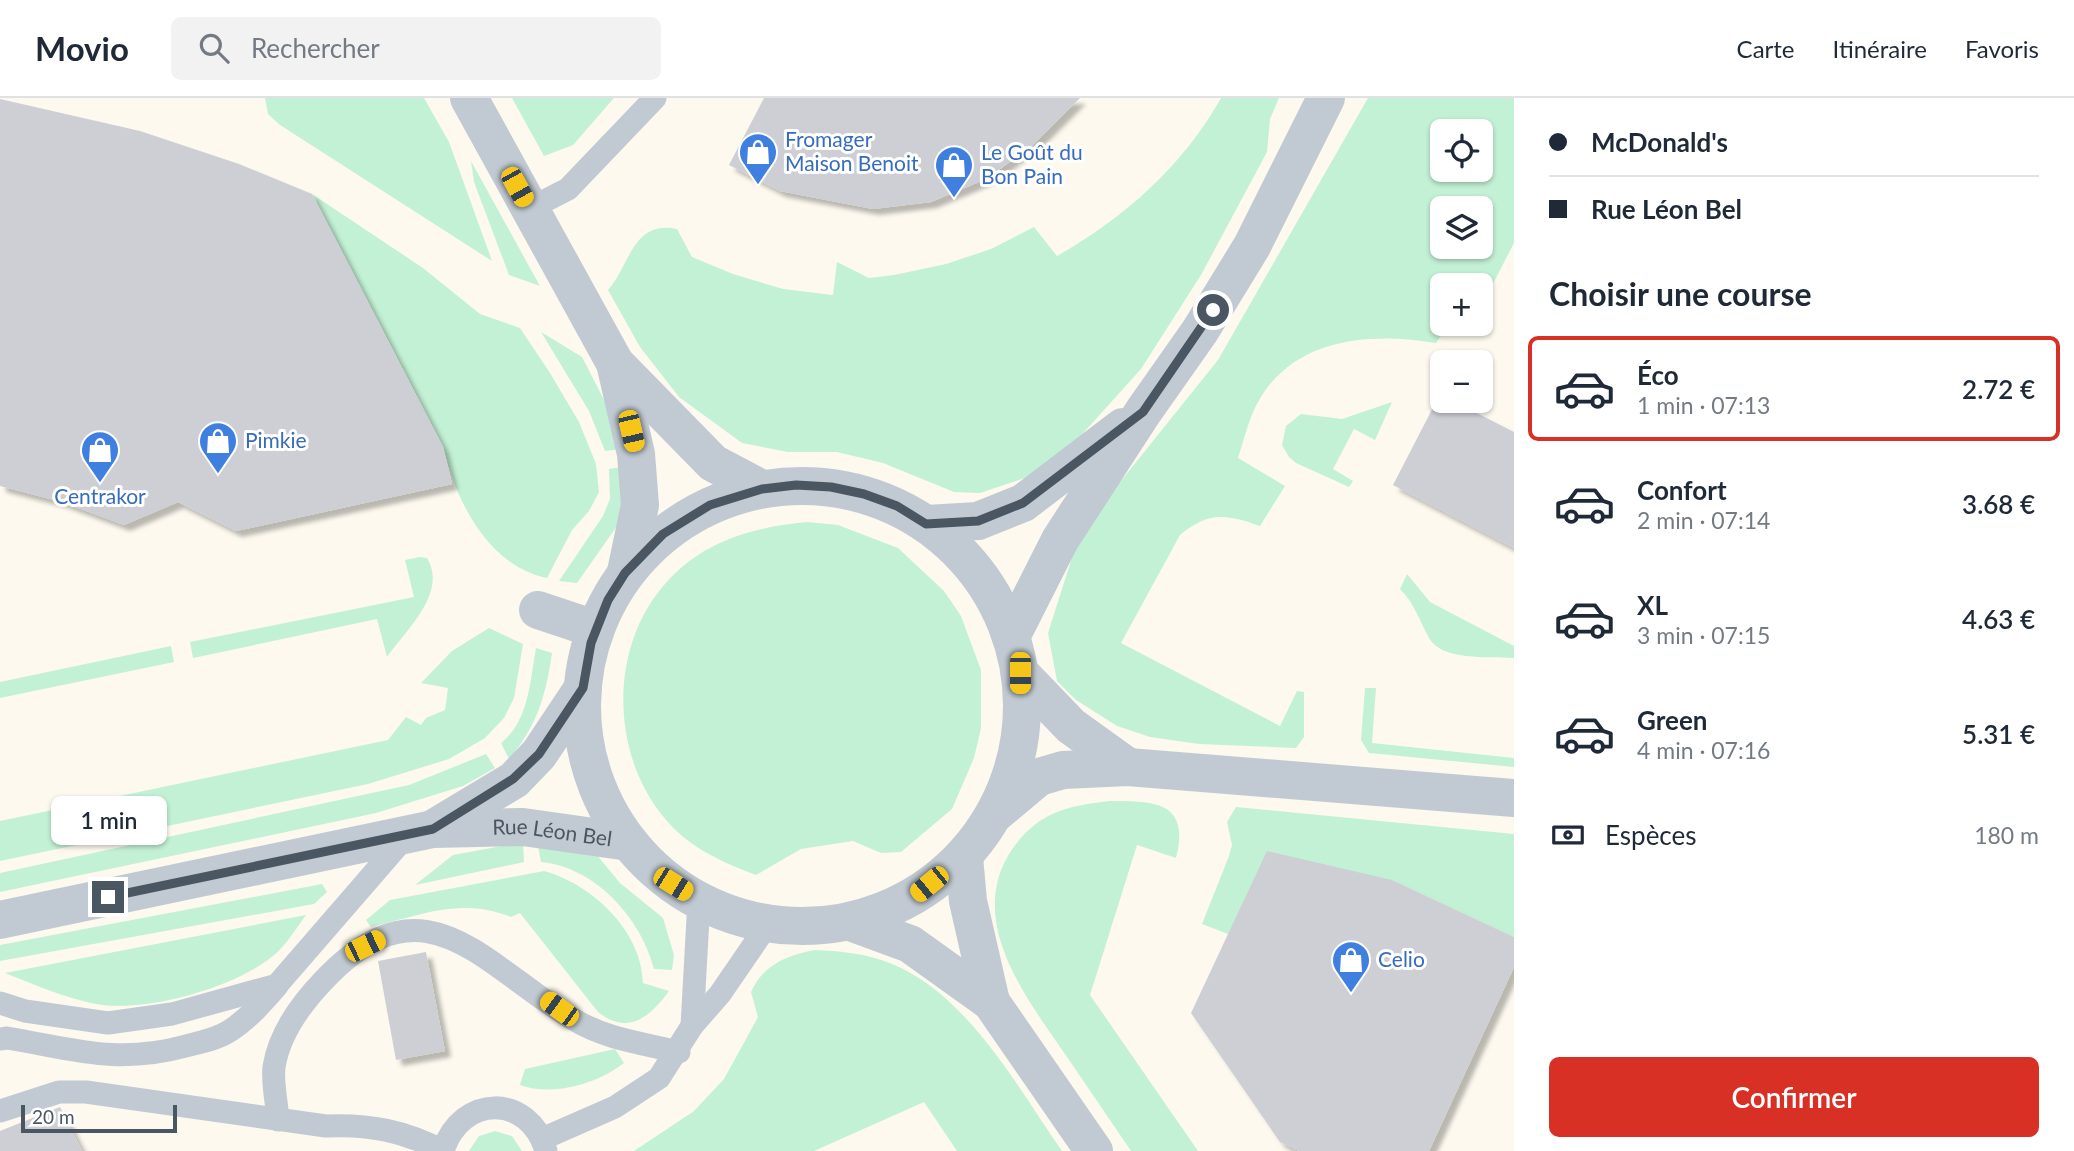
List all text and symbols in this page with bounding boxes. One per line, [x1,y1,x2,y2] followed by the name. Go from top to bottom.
[171,17,661,80] search box
[35,28,129,68] text: Movio
[195,29,233,67] icon: search
[251,32,380,64] text: Rechercher
[1737,34,1795,63] text: Carte
[1833,34,1927,63] text: Itinéraire
[1965,34,2039,63] text: Favoris
[1430,119,1493,413] map controls
[1430,119,1493,182] button: locate
[785,126,919,175] place label: Fromager Maison Benoit
[1591,126,1728,158] text: McDonald's
[737,131,779,186] shop icon: Fromager Maison Benoit
[981,139,1083,188] place label: Le Goût du Bon Pain
[933,144,975,199] shop icon: Le Goût du Bon Pain
[498,164,537,210] car
[1591,193,1742,225] text: Rue Léon Bel
[1430,196,1493,259] button: layers
[1430,273,1493,336] button: +
[1549,274,1812,313] text: Choisir une course
[1197,294,1229,326] route start
[1430,350,1493,413] button: −
[1553,357,1616,420] icon: car
[1637,359,1679,391] text: Éco
[1962,373,2035,405] text: 2.72 €
[1637,391,1770,419] text: 1 min · 07:13
[617,408,646,454] car
[197,420,239,475] shop icon: Pimkie
[245,427,307,452] place label: Pimkie
[79,429,121,484] shop icon: Centrakor
[1553,472,1616,535] icon: car
[1637,474,1727,506] text: Confort
[54,483,146,508] place label: Centrakor
[1962,488,2035,520] text: 3.68 €
[1637,506,1770,534] text: 2 min · 07:14
[1553,587,1616,650] icon: car
[1637,589,1668,621] text: XL
[1962,603,2035,635] text: 4.63 €
[1637,621,1770,649] text: 3 min · 07:15
[1010,652,1031,694] car
[1553,702,1616,765] icon: car
[1637,704,1707,736] text: Green
[1962,718,2035,750] text: 5.31 €
[1637,736,1770,764] text: 4 min · 07:16
[50,796,166,844] callout: 1 min
[81,806,137,834] text: 1 min
[492,813,614,850] street label: Rue Léon Bel
[1549,816,1587,854] icon: cash
[1605,819,1697,851] text: Espèces
[1974,821,2039,849] text: 180 m
[907,863,952,905] car
[650,864,697,904] car
[92,881,124,913] route end
[342,927,389,965] car
[1330,939,1372,994] shop icon: Celio
[1378,946,1425,971] place label: Celio
[536,988,583,1030] car
[1549,1057,2039,1137] button: Confirmer
[21,1102,177,1134] scale bar
[32,1105,75,1128] text: 20 m

